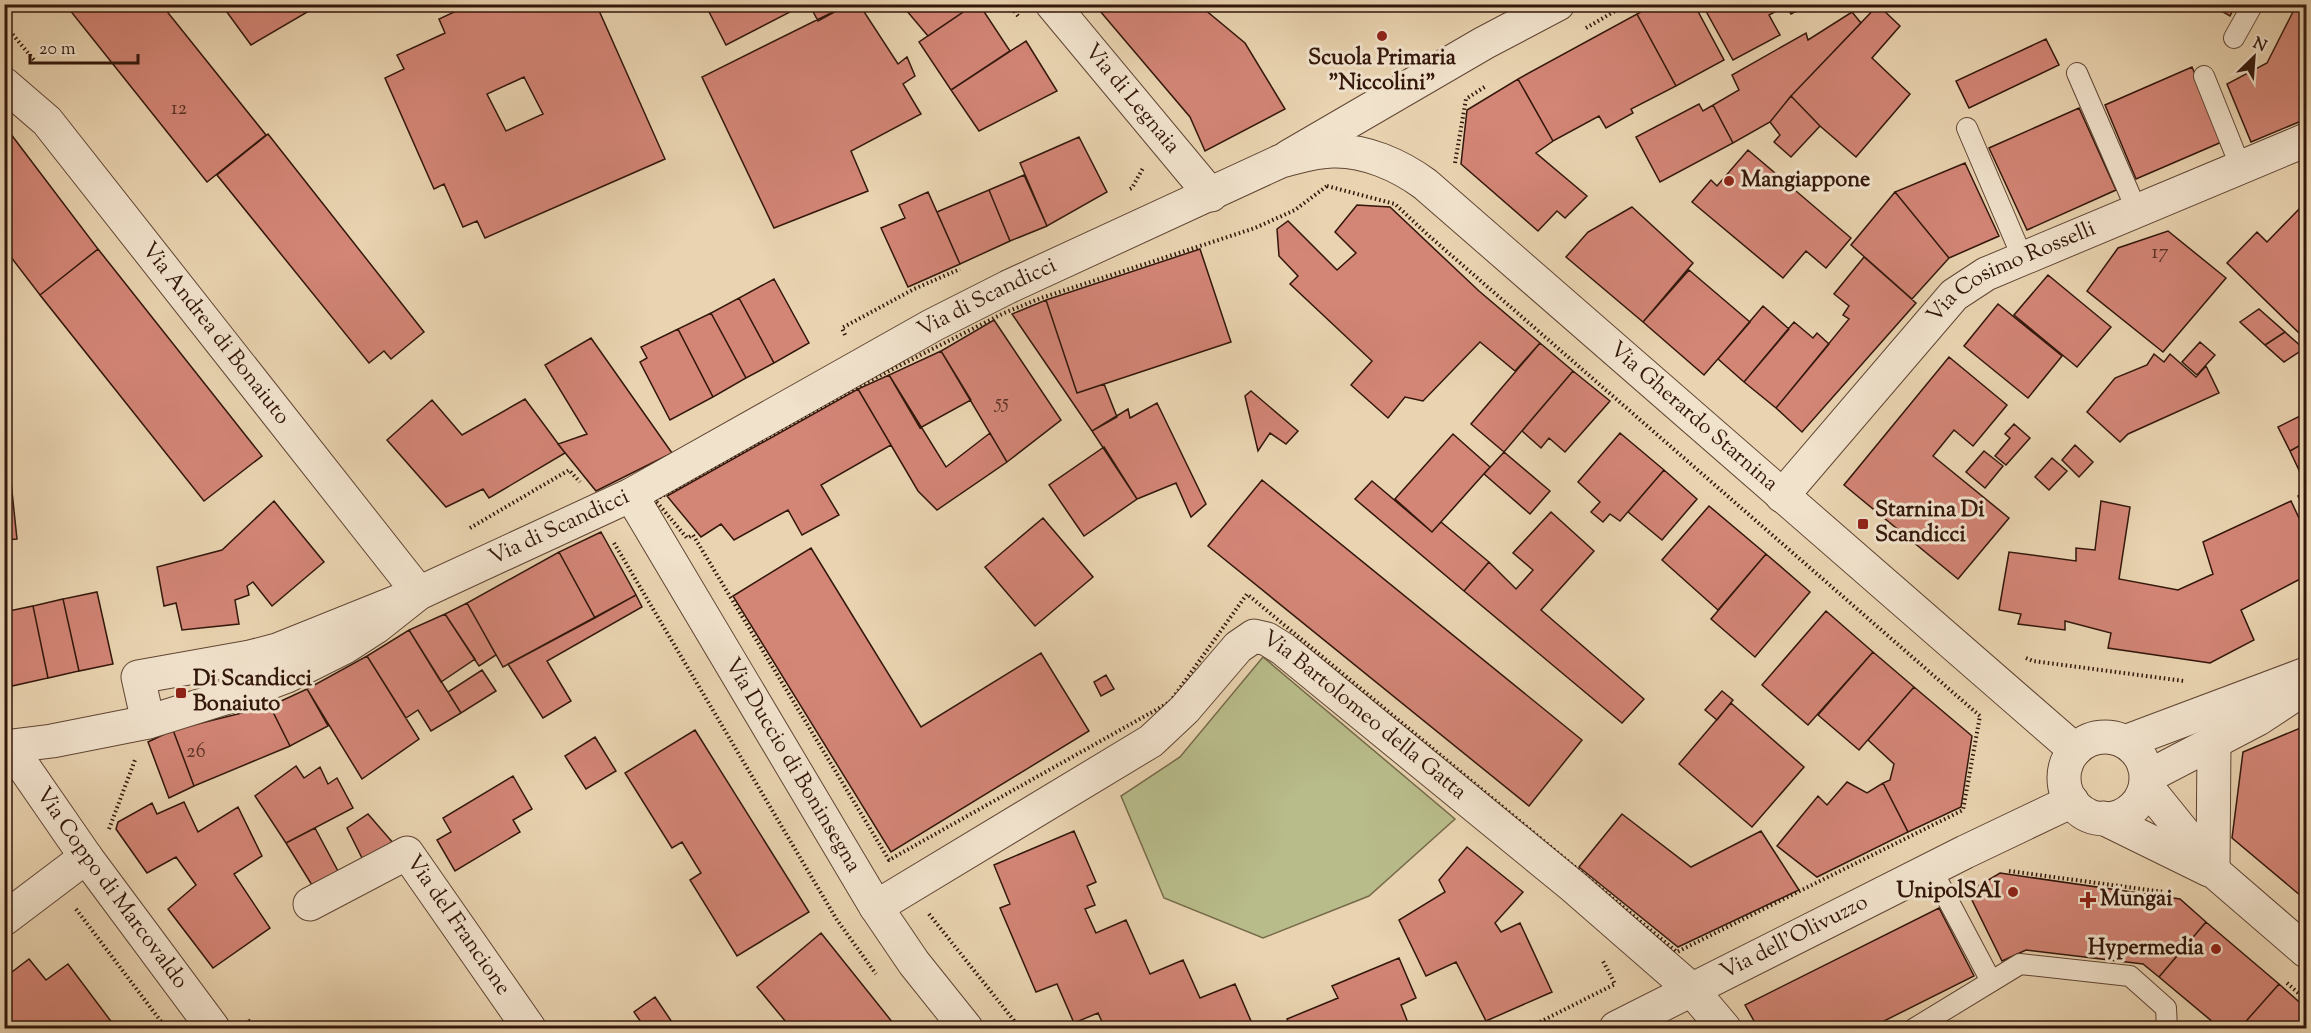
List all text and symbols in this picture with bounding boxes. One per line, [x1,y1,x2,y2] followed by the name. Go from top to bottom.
[30,27,138,65] scale bar
[2224,27,2284,87] north arrow
[1375,29,1389,43] marker: Scuola Primaria "Niccolini"
[2249,33,2270,59] text: N
[39,37,76,63] text: 20 m
[1076,37,1187,161] street label: Via di Legnaia
[1308,43,1457,100] place label: Scuola Primaria "Niccolini"
[171,95,187,124] house number: 12
[1741,165,1870,197] place label: Mangiappone
[1722,174,1736,188] marker: Mangiappone
[1920,214,2101,331] street label: Via Cosimo Rosselli
[133,236,297,432] street label: Via Andrea di Bonaiuto
[2152,239,2168,268] house number: 17
[912,251,1062,346] street label: Via di Scandicci
[1601,335,1785,500] street label: Via Gherardo Starnina
[994,389,1009,418] house number: 55
[484,482,635,574] street label: Via di Scandicci
[1875,495,1985,552] place label: Starnina Di Scandicci
[1856,517,1870,531] marker: Starnina Di Scandicci
[1256,624,1473,808] street label: Via Bartolomeo della Gatta
[716,652,868,879] street label: Via Duccio di Boninsegna
[193,664,313,721] place label: Di Scandicci Bonaiuto
[174,686,188,700] marker: Di Scandicci Bonaiuto
[186,738,206,767] house number: 26
[27,781,195,996] street label: Via Coppo di Marcovaldo
[397,849,518,1002] street label: Via del Francione
[1896,876,2002,908] place label: UnipolSAI
[2100,884,2173,916] place label: Mungai
[2006,885,2020,899] marker: UnipolSAI
[1715,887,1874,989] street label: Via dell'Olivuzzo
[2081,893,2095,907] marker: Mungai
[2088,933,2205,965] place label: Hypermedia
[2209,942,2223,956] marker: Hypermedia

